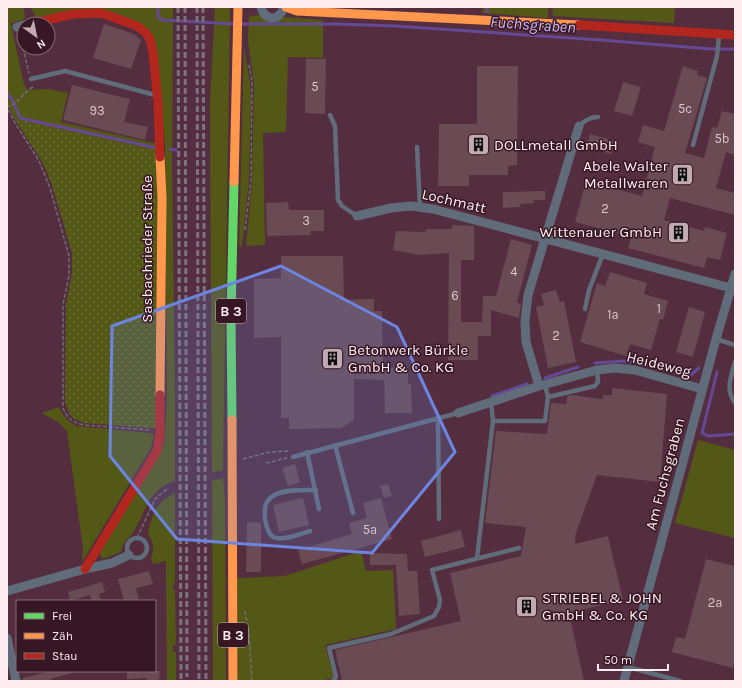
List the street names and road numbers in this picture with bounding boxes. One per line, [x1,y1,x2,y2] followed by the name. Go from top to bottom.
[138,175,156,323] street label: Sasbachrieder Straße
[420,185,488,217] street label: Lochmatt
[216,299,246,323] road number: B 3
[625,347,694,381] street label: Heideweg
[641,416,689,532] street label: Am Fuchsgraben
[218,623,248,647] road number: B 3

